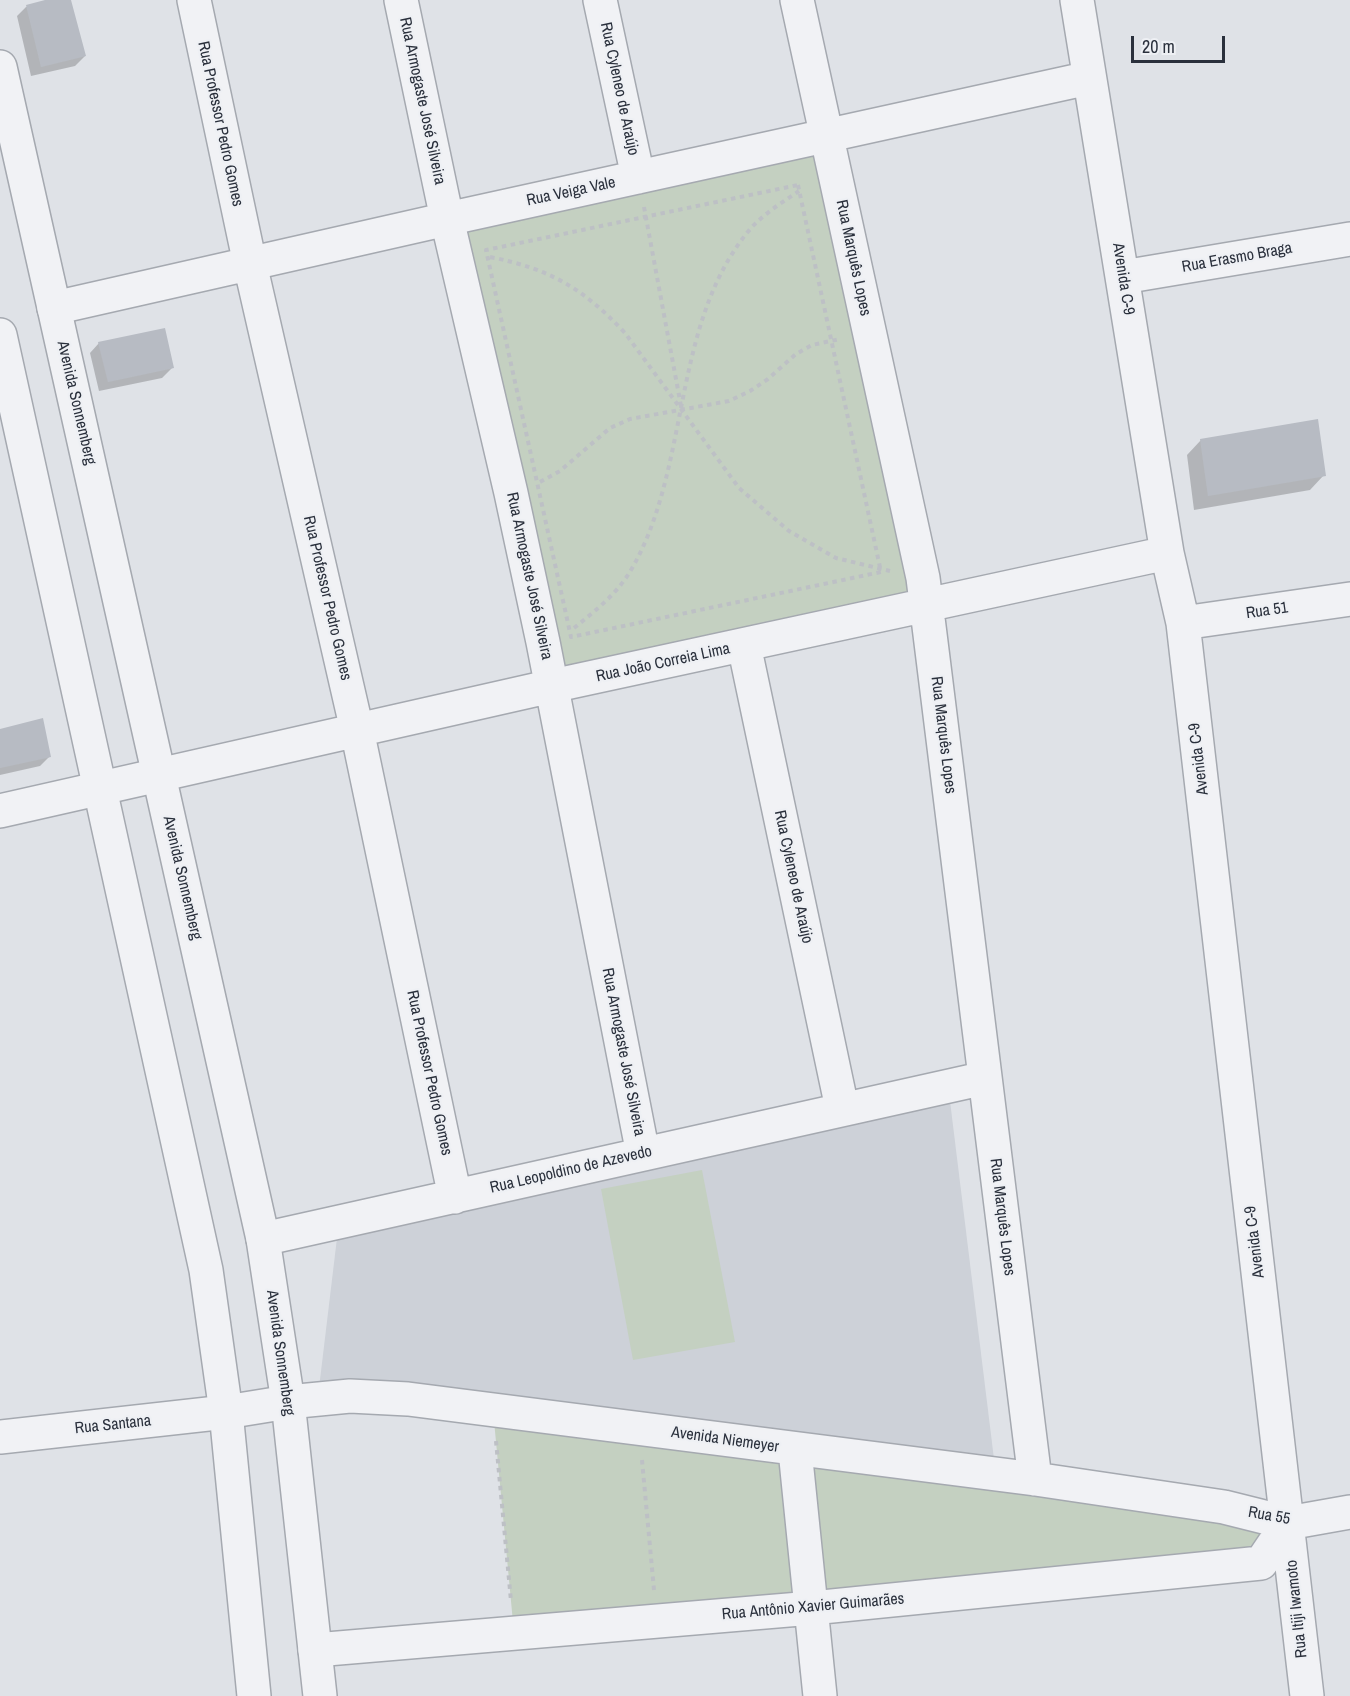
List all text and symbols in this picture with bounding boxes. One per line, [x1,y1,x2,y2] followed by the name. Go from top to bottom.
[395,16,449,186] street label: Rua Armogaste José Silveira
[596,21,642,157] street label: Rua Cyleneo de Araújo
[1134,24,1228,62] scale bar
[1142,34,1175,59] text: 20 m
[193,40,247,208] street label: Rua Professor Pedro Gomes
[525,173,617,211] street label: Rua Veiga Vale
[831,198,875,318] street label: Rua Marquês Lopes
[1180,239,1294,277] street label: Rua Erasmo Braga
[1108,242,1138,316] street label: Avenida C-9
[52,339,100,467] street label: Avenida Sonnemberg
[502,491,556,661] street label: Rua Armogaste José Silveira
[299,514,355,682] street label: Rua Professor Pedro Gomes
[1245,599,1289,623] street label: Rua 51
[594,639,732,687] street label: Rua João Correia Lima
[926,675,960,795] street label: Rua Marquês Lopes
[1185,722,1213,796] street label: Avenida C-9
[770,809,816,945] street label: Rua Cyleneo de Araújo
[158,814,206,942] street label: Avenida Sonnemberg
[597,966,649,1138] street label: Rua Armogaste José Silveira
[402,989,456,1157] street label: Rua Professor Pedro Gomes
[488,1142,654,1198] street label: Rua Leopoldino de Azevedo
[985,1157,1019,1277] street label: Rua Marquês Lopes
[1241,1205,1269,1279] street label: Avenida C-9
[262,1289,298,1417] street label: Avenida Sonnemberg
[74,1411,152,1439] street label: Rua Santana
[670,1423,780,1457] street label: Avenida Niemeyer
[1247,1503,1291,1529] street label: Rua 55
[1282,1559,1312,1659] street label: Rua Itiji Iwamoto
[721,1589,905,1625] street label: Rua Antônio Xavier Guimarães

